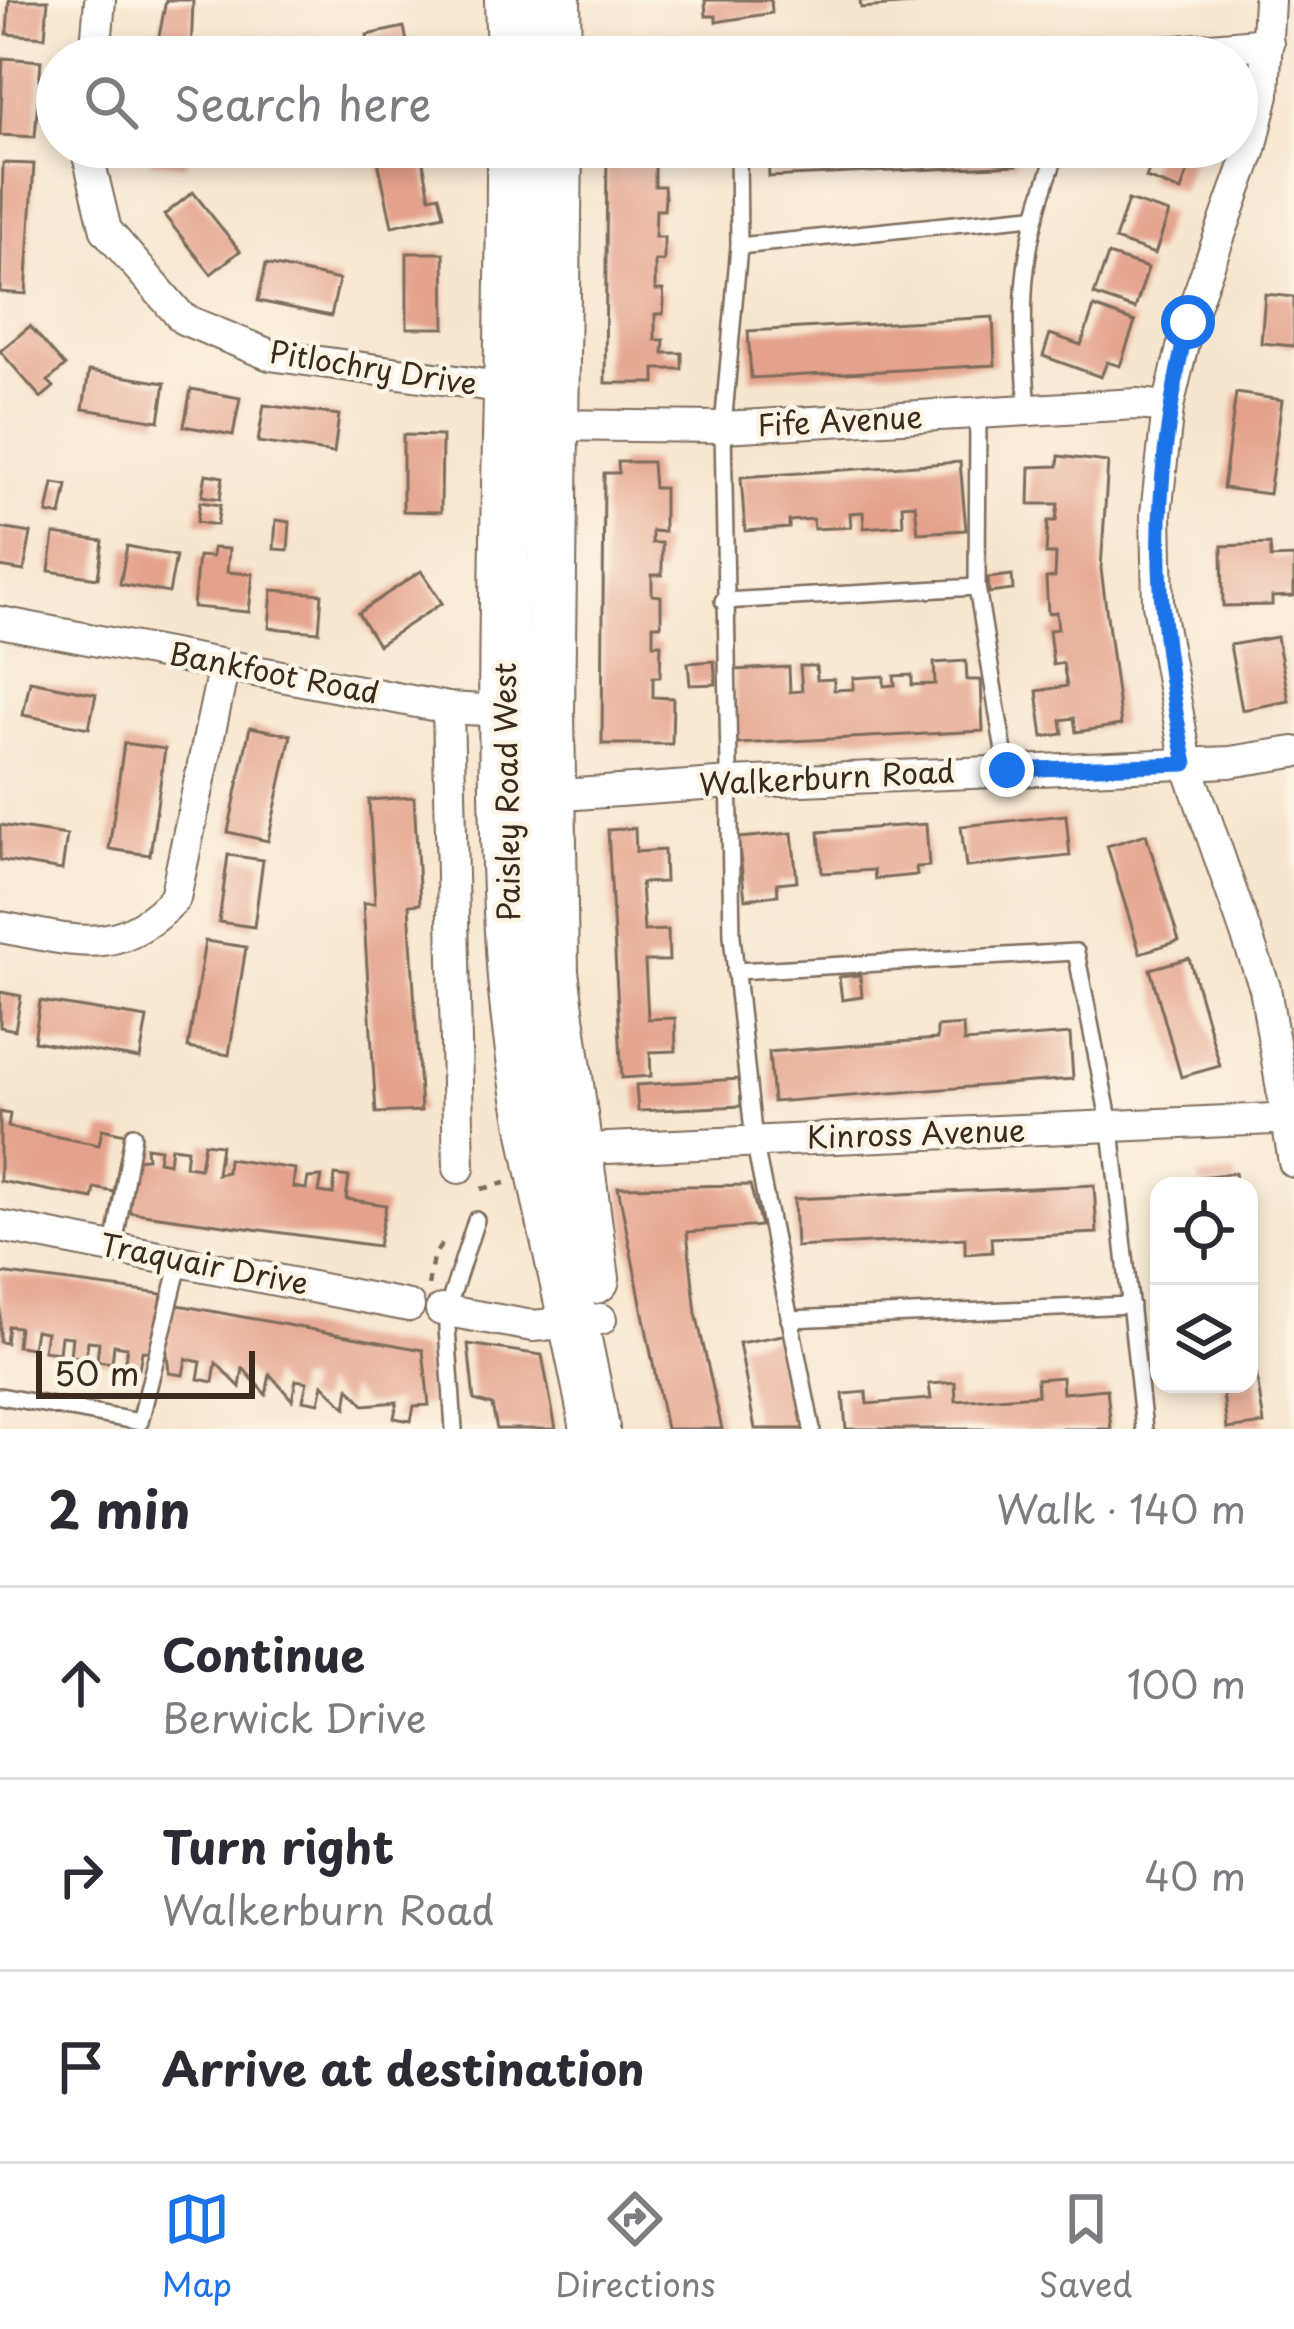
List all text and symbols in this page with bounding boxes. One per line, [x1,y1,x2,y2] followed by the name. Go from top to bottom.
[36,36,1258,168] search box
[174,68,431,136] text: Search here
[78,69,144,135] icon: search
[1161,295,1215,349] route start
[266,328,481,405] street label: Pitlochry Drive
[756,393,924,446] street label: Fife Avenue
[166,629,383,714] street label: Bankfoot Road
[481,662,530,922] street label: Paisley Road West
[980,743,1034,797] route end
[698,747,956,806] street label: Walkerburn Road
[806,1106,1026,1159] street label: Kinross Avenue
[1150,1177,1258,1393] map controls
[1150,1177,1258,1285] button: locate
[97,1220,312,1305] street label: Traquair Drive
[1150,1285,1258,1393] button: layers
[36,1345,255,1398] scale bar
[54,1347,140,1397] text: 50 m
[48,1469,190,1546] text: 2 min
[997,1478,1246,1537] text: Walk · 140 m
[162,1619,365,1687] text: Continue
[48,1650,114,1716] icon: ahead
[1127,1653,1246,1712] text: 100 m
[162,1687,427,1746] text: Berwick Drive
[162,1811,394,1879] text: Turn right
[48,1842,114,1908] icon: right
[1144,1845,1246,1904] text: 40 m
[162,1879,494,1938] text: Walkerburn Road
[162,2033,645,2101] text: Arrive at destination
[48,2034,114,2100] icon: arrive
[162,2186,232,2308] tab: Map
[555,2186,716,2308] tab: Directions
[1039,2186,1132,2308] tab: Saved

